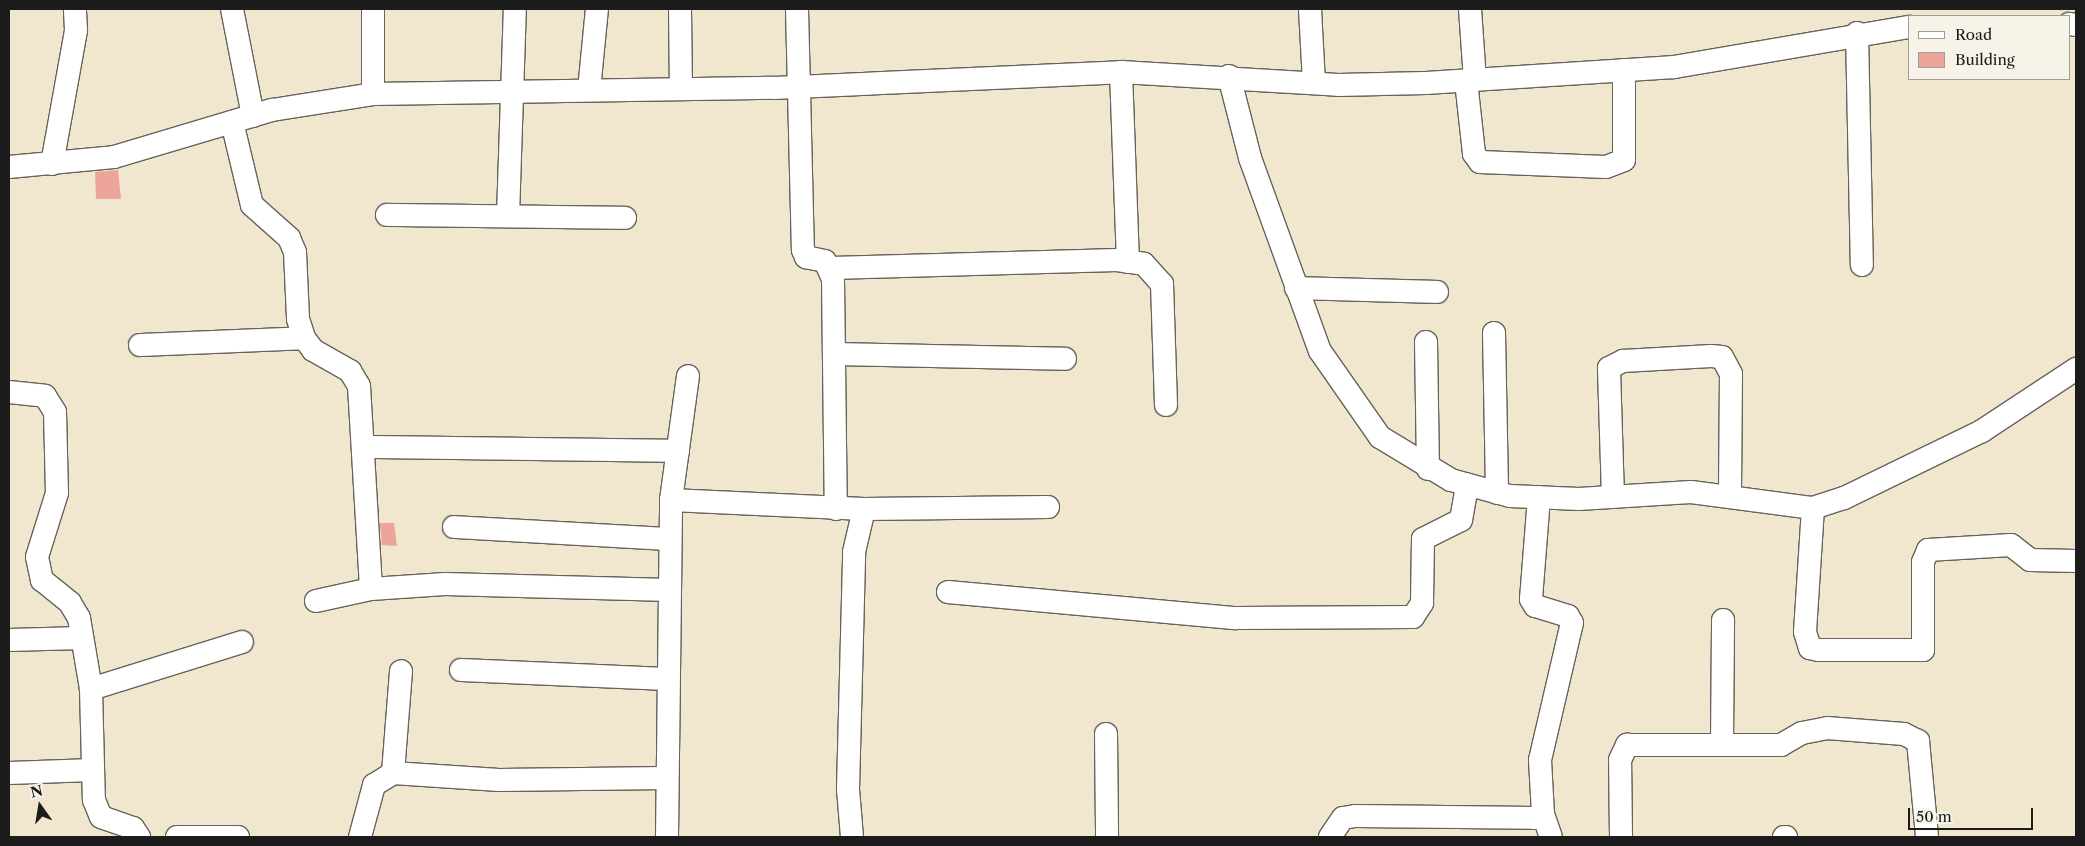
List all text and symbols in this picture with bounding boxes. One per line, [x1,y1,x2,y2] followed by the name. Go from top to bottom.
[1908,15,2070,80] legend
[1955,25,1992,44] text: Road
[1955,50,2015,69] text: Building
[15,781,65,831] north arrow
[29,781,45,802] text: N
[1910,798,2035,830] scale bar
[1916,807,1952,826] text: 50 m

